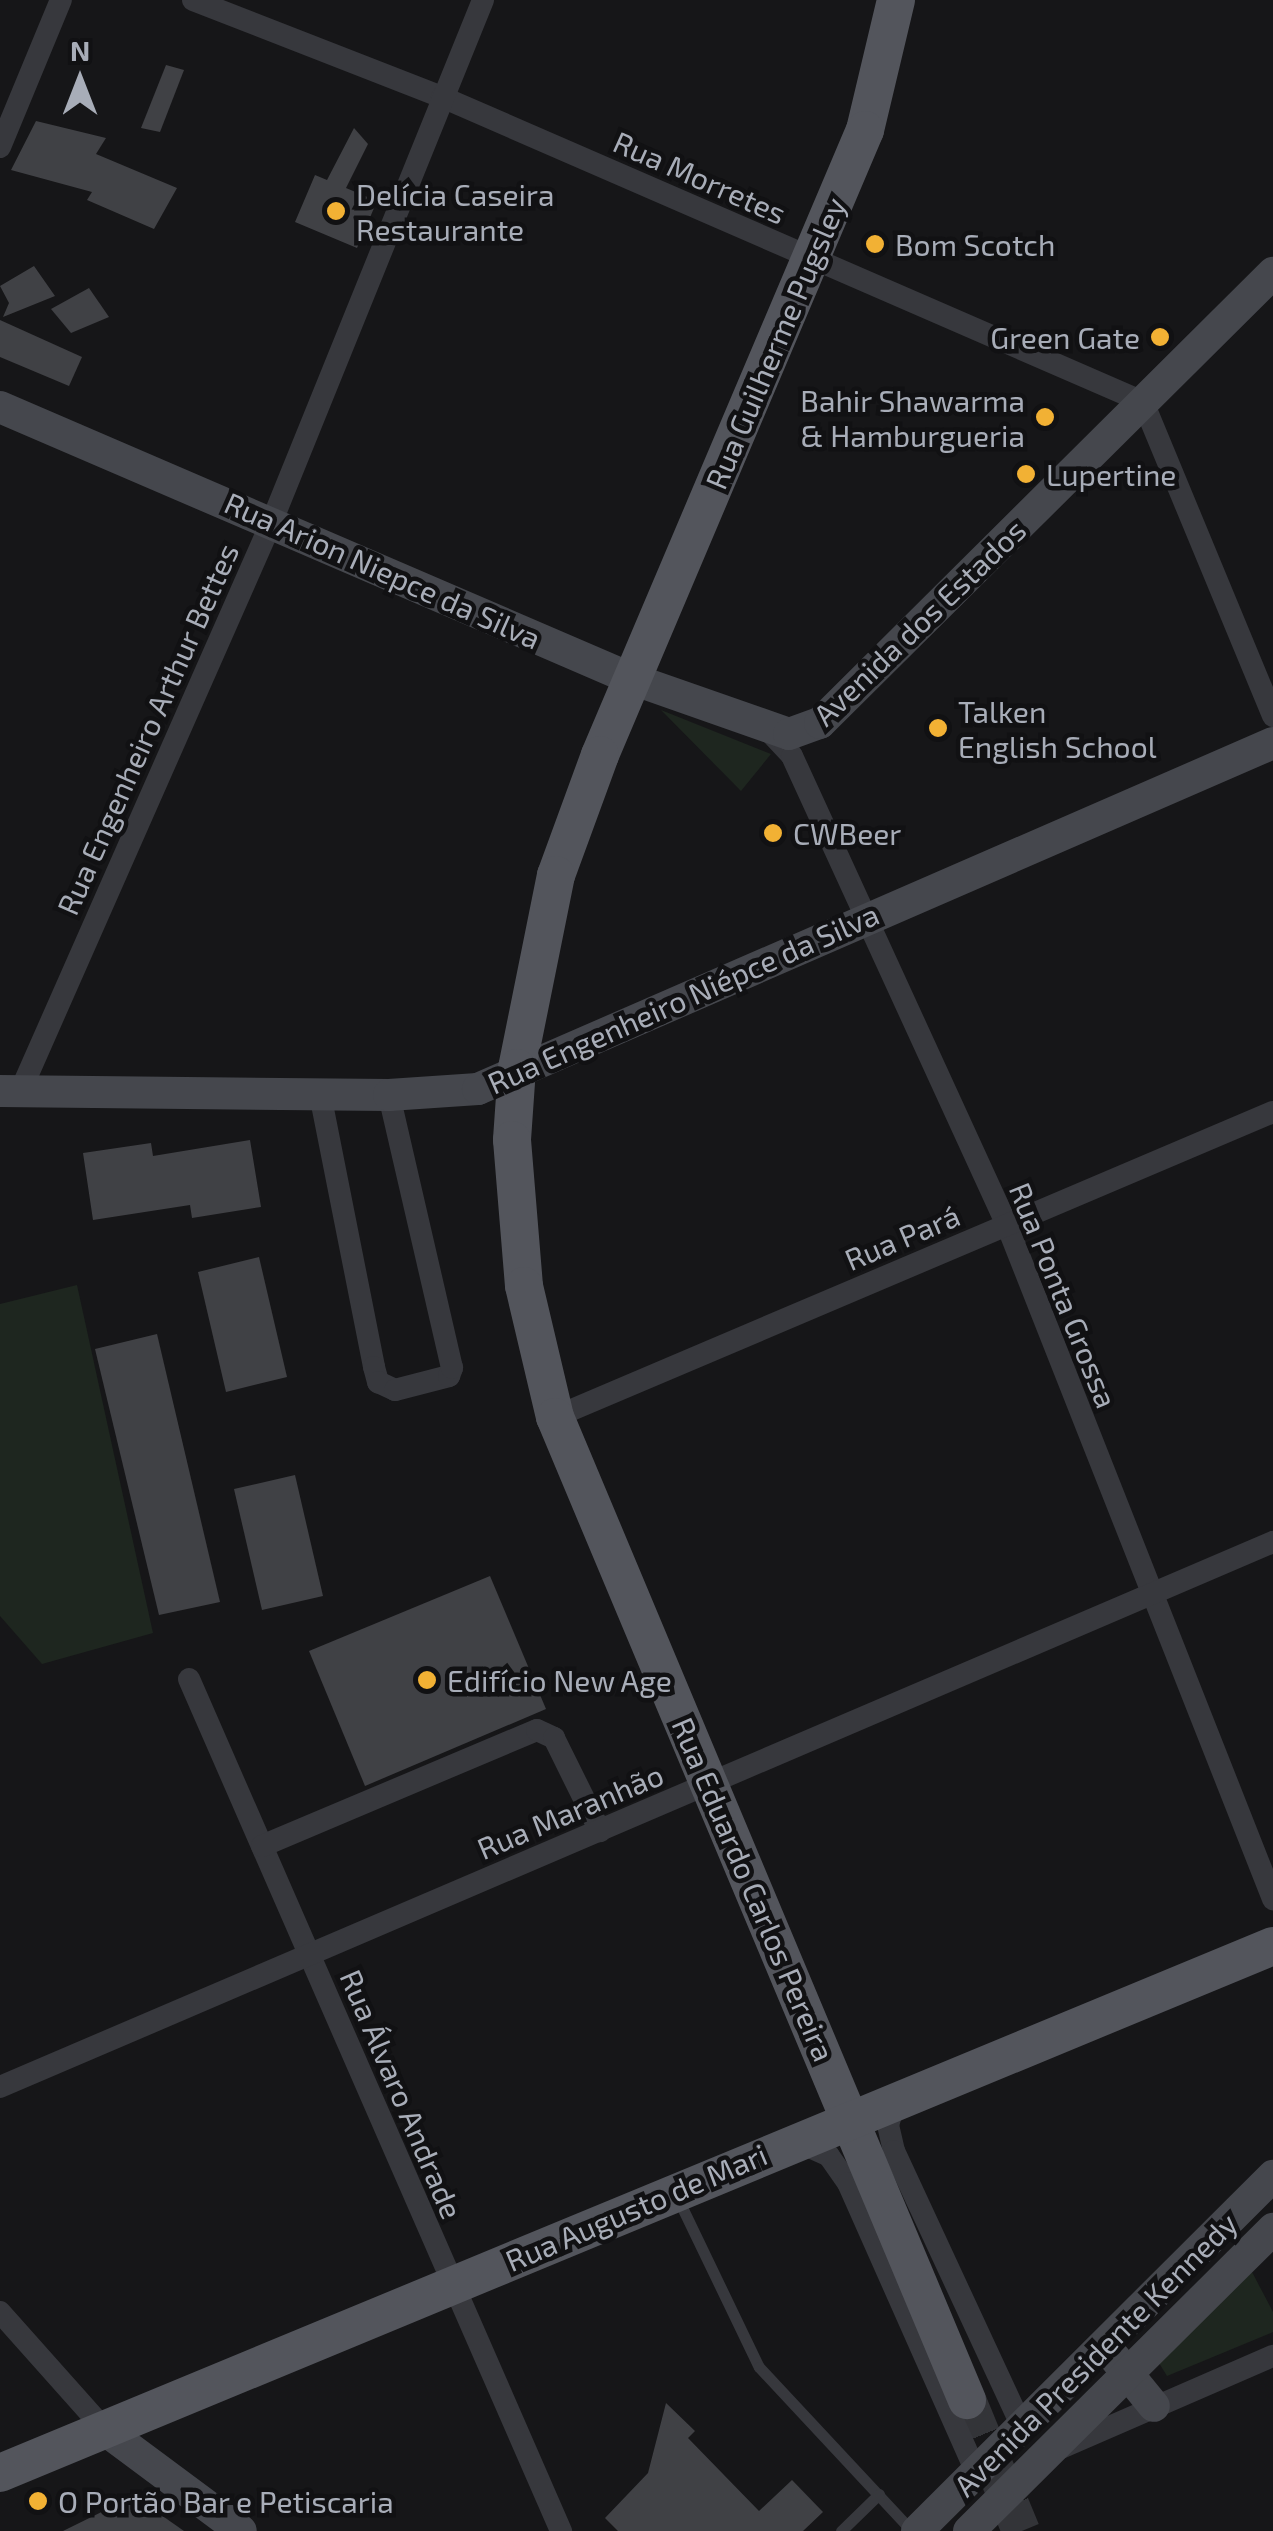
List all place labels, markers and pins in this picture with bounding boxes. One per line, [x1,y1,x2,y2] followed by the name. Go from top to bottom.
[356,176,555,246] place label: Delícia Caseira Restaurante
[325,200,347,222] marker: Delícia Caseira Restaurante
[895,226,1055,262] place label: Bom Scotch
[864,233,886,255] marker: Bom Scotch
[990,319,1140,355] place label: Green Gate
[1149,326,1171,348] marker: Green Gate
[800,382,1025,452] place label: Bahir Shawarma & Hamburgueria
[1034,406,1056,428] marker: Bahir Shawarma & Hamburgueria
[1046,456,1176,492] place label: Lupertine
[1015,463,1037,485] marker: Lupertine
[958,693,1157,764] place label: Talken English School
[927,717,949,739] marker: Talken English School
[793,815,901,851] place label: CWBeer
[762,822,784,844] marker: CWBeer
[447,1662,673,1698] place label: Edifício New Age
[416,1669,438,1691] marker: Edifício New Age
[58,2483,394,2519] place label: O Portão Bar e Petiscaria
[27,2490,49,2512] marker: O Portão Bar e Petiscaria

